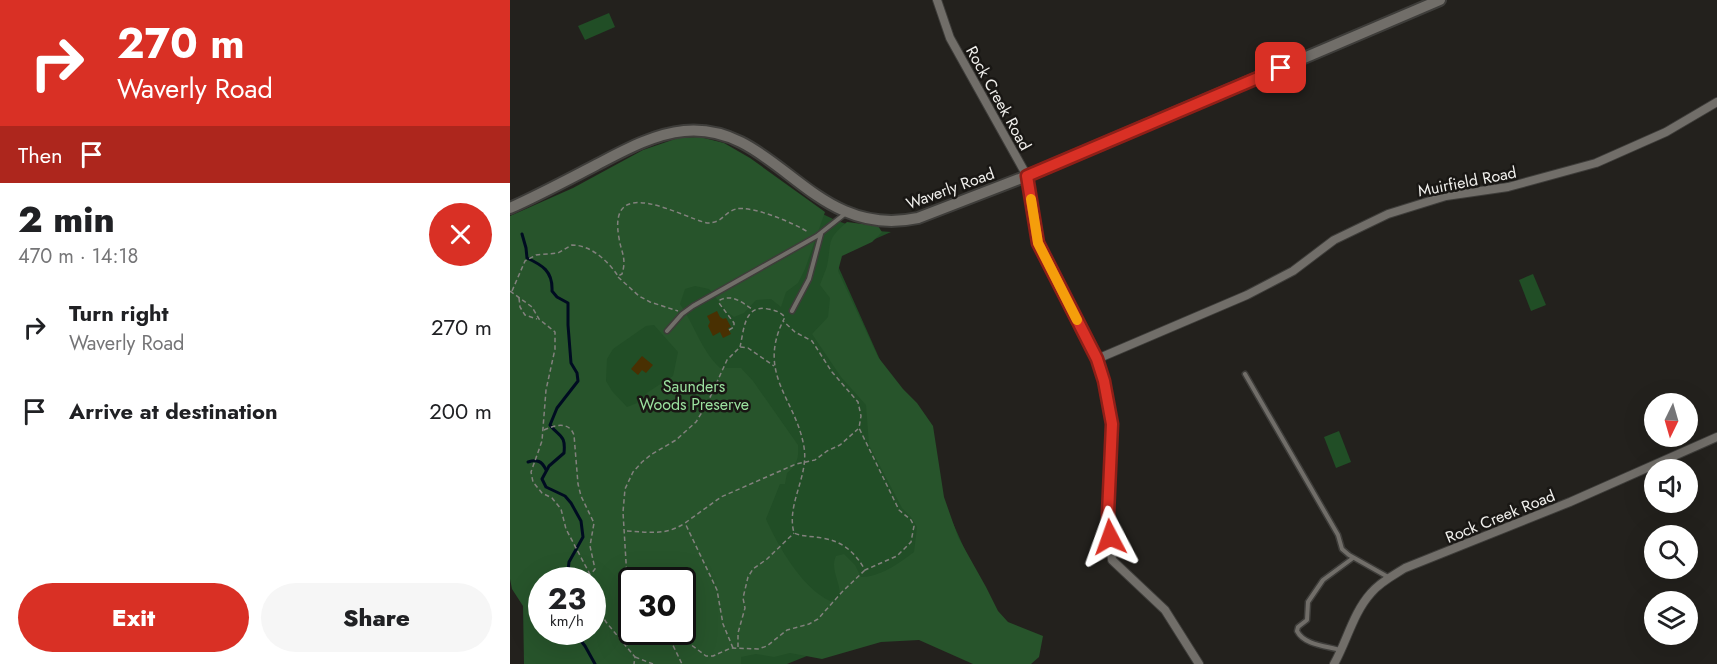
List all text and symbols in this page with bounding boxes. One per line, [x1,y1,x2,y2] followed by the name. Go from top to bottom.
[117,13,245,74] text: 270 m
[18,24,96,102] icon: right
[960,42,1037,155] street label: Rock Creek Road
[1255,42,1306,93] pin
[1264,51,1297,84] icon: arrive
[117,69,273,108] text: Waverly Road
[75,138,108,171] icon: arrive
[18,139,63,171] text: Then
[1416,161,1518,202] street label: Muirfield Road
[903,162,998,215] street label: Waverly Road
[18,193,115,245] text: 2 min
[429,203,492,266] button: close
[18,242,138,271] text: 470 m · 14:18
[69,297,169,329] text: Turn right
[18,311,51,344] icon: right
[431,311,492,343] text: 270 m
[69,329,185,358] text: Waverly Road
[639,375,749,416] park label: Saunders Woods Preserve
[1644,393,1698,447] north arrow
[1644,393,1698,645] map controls
[18,395,51,428] icon: arrive
[69,395,278,427] text: Arrive at destination
[429,395,492,427] text: 200 m
[1644,459,1698,513] button: sound
[1442,484,1558,549] street label: Rock Creek Road
[1078,505,1142,569] position arrow
[1644,525,1698,579] button: search
[618,567,696,645] speed limit sign: 30
[548,577,586,620] text: 23
[18,583,249,652] button: Exit
[261,583,492,652] button: Share
[1644,591,1698,645] button: layers
[550,610,584,632] text: km/h

